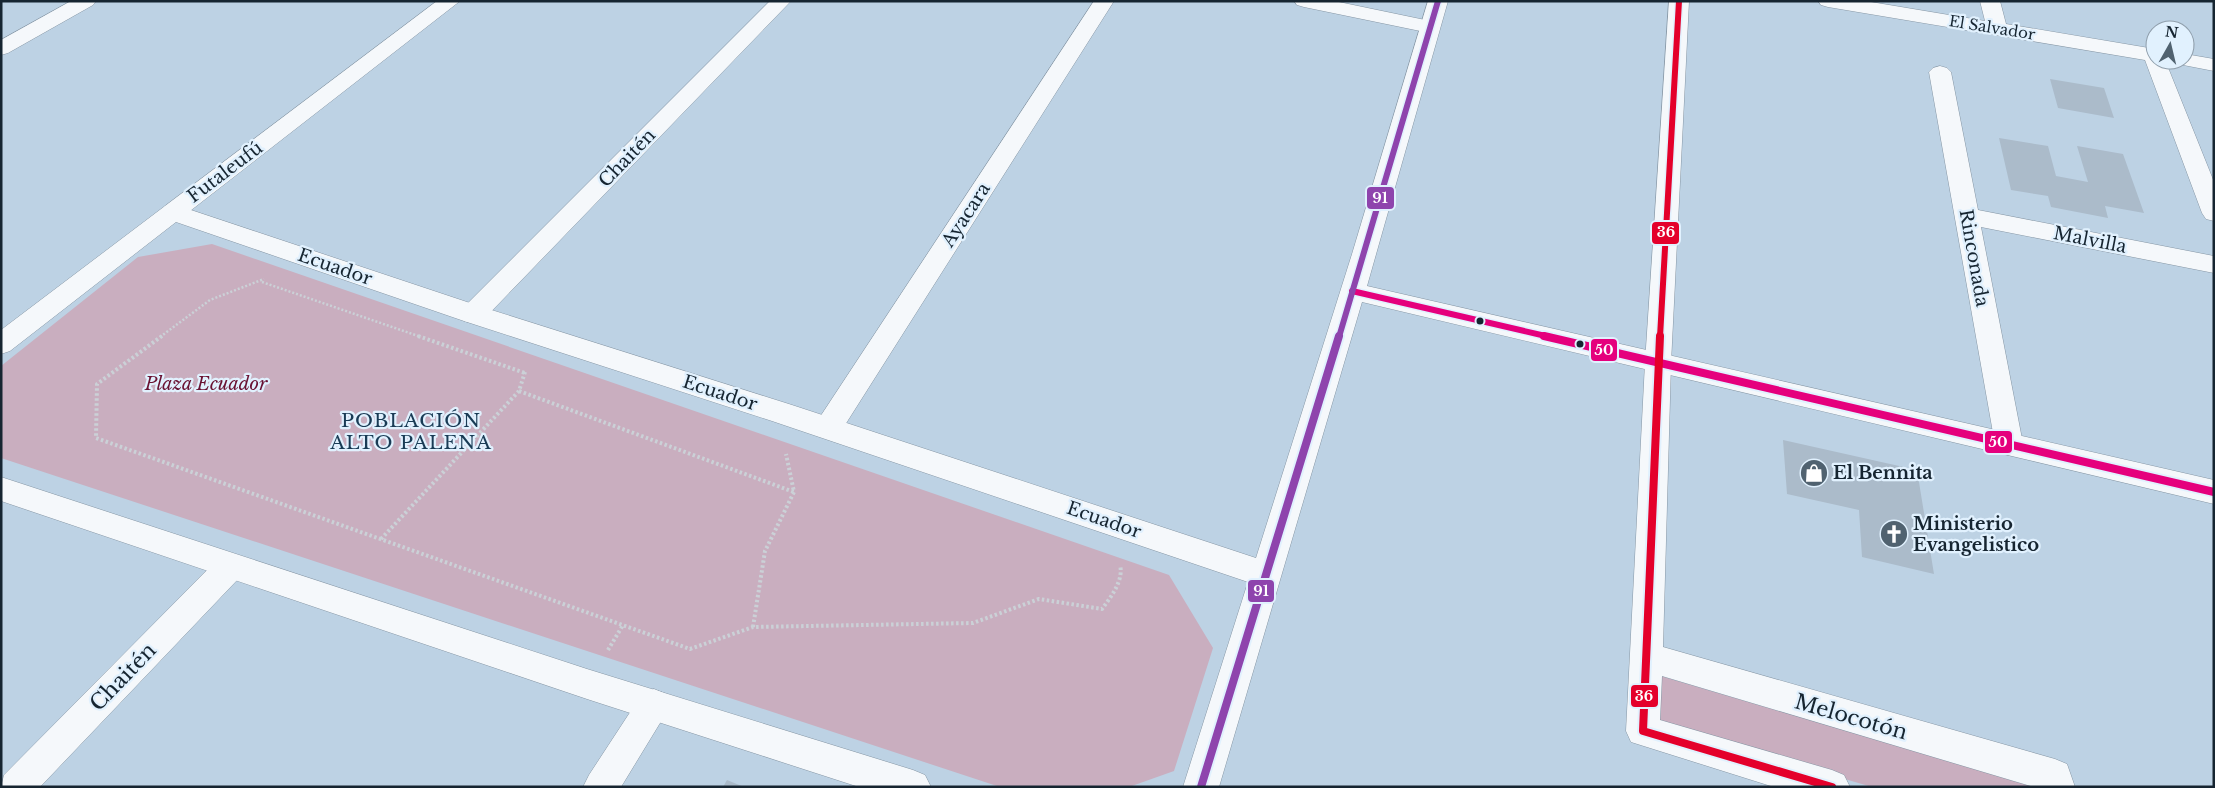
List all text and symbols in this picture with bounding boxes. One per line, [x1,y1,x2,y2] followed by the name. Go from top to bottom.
[1948,11,2037,44] street label: El Salvador
[2145,20,2195,70] north arrow
[2164,22,2180,42] text: N
[594,124,660,192] street label: Chaitén
[183,137,267,207] street label: Futaleufú
[937,179,995,252] street label: Ayacara
[1366,186,1395,210] line badge: 91
[1372,189,1388,207] text: 91
[1955,208,1993,309] street label: Rinconada
[1651,221,1680,245] line badge: 36
[2052,222,2129,258] street label: Malvilla
[1657,223,1675,241] text: 36
[295,244,375,290] street label: Ecuador
[1475,316,1485,326] unlabelled marker
[1590,338,1618,362] line badge: 50
[1575,339,1585,349] unlabelled marker
[1595,341,1613,359] text: 50
[680,371,761,416] street label: Ecuador
[144,373,268,395] park label: Plaza Ecuador
[329,409,492,454] district label: POBLACIÓN ALTO PALENA
[1984,430,2013,454] line badge: 50
[1989,433,2007,451] text: 50
[1799,458,1829,488] shop icon: El Bennita
[1833,462,1933,484] place label: El Bennita
[1064,497,1144,543] street label: Ecuador
[1913,513,2039,556] place label: Ministerio Evangelistico
[1879,519,1909,549] church icon: Ministerio Evangelistico
[1247,579,1275,603] line badge: 91
[1253,582,1269,600] text: 91
[84,638,162,716] street label: Chaitén
[1630,684,1659,708] line badge: 36
[1635,687,1653,705] text: 36
[1792,689,1910,745] street label: Melocotón

